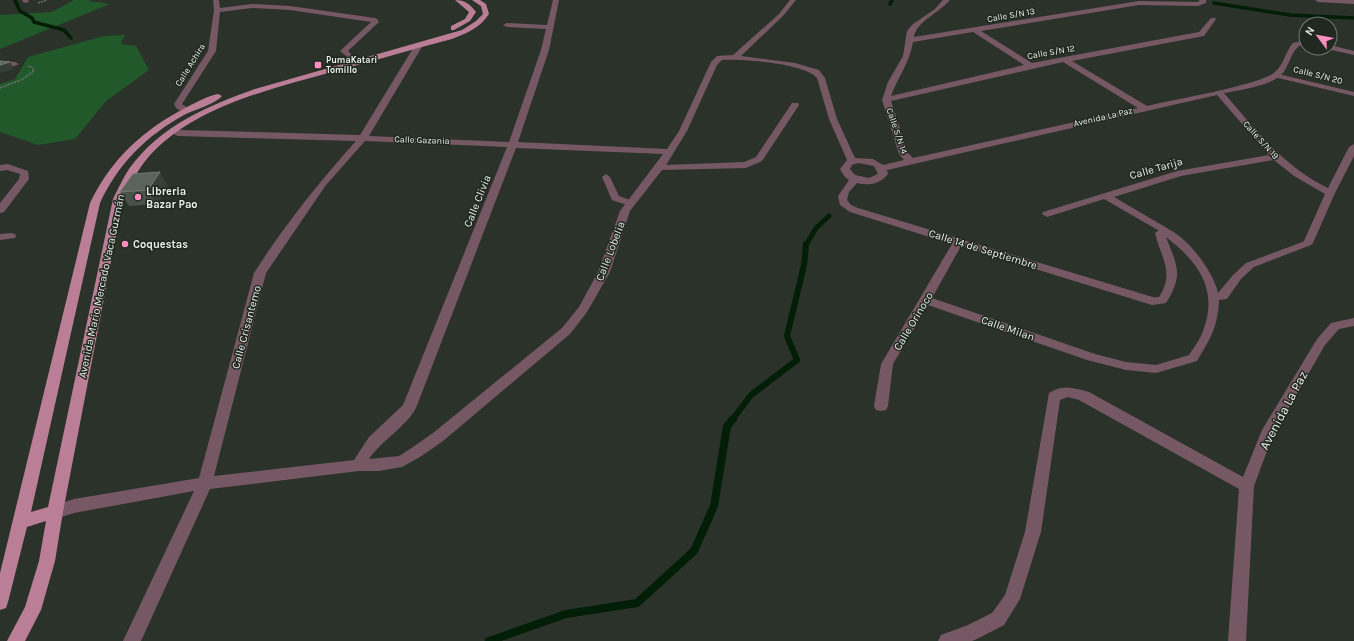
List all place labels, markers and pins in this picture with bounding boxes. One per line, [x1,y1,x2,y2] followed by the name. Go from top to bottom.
[326,55,377,75] place label: PumaKatari Tomillo
[313,60,323,70] marker: PumaKatari Tomillo
[146,185,198,211] place label: Libreria Bazar Pao
[133,192,143,202] marker: Libreria Bazar Pao
[133,238,188,251] place label: Coquestas
[120,239,130,249] marker: Coquestas

